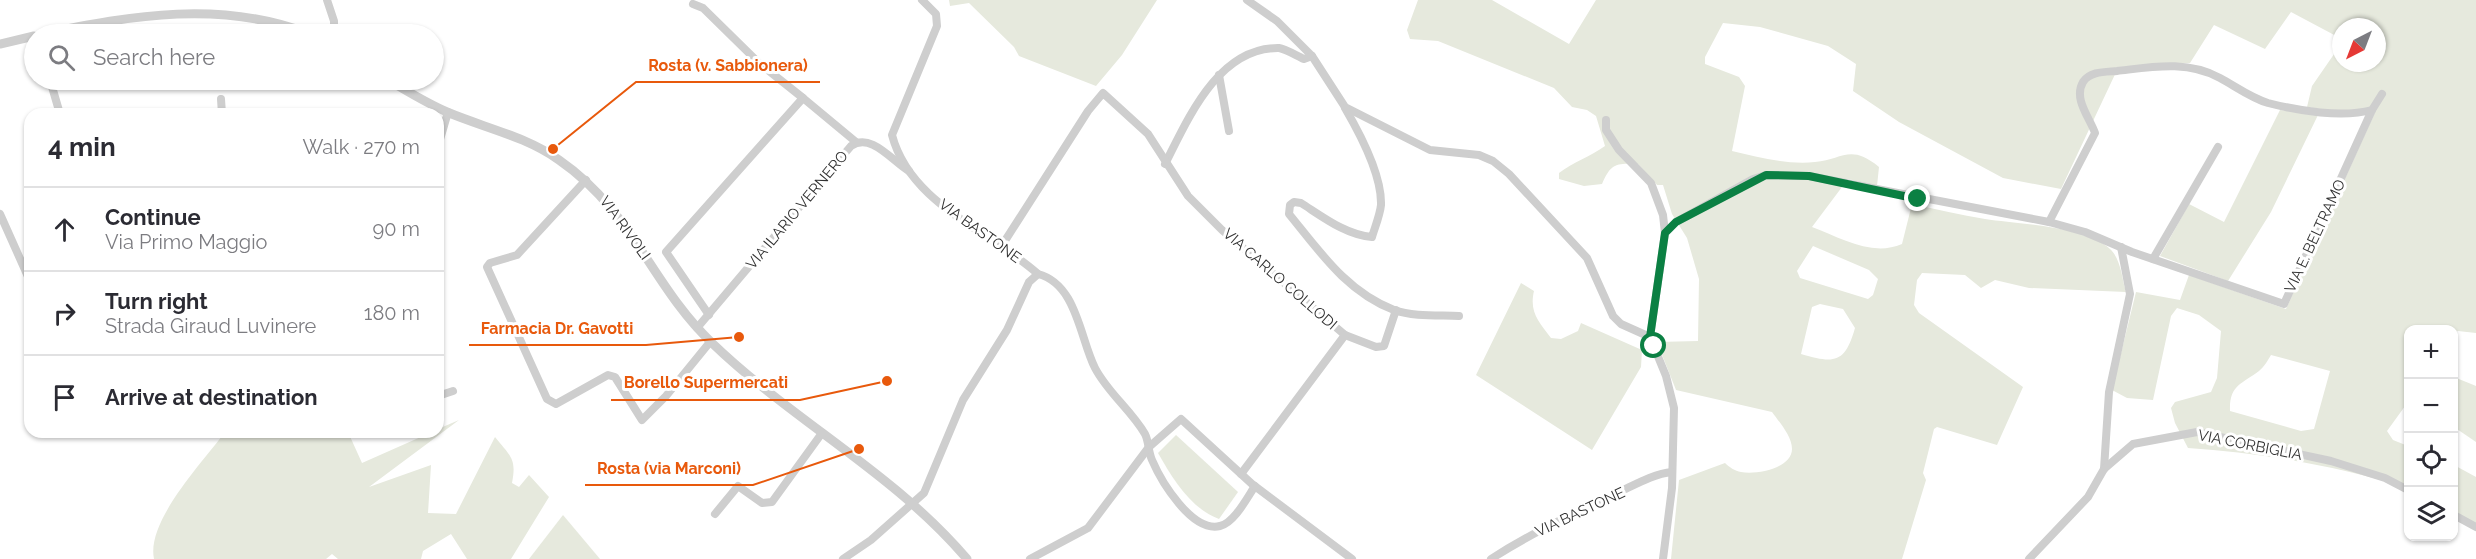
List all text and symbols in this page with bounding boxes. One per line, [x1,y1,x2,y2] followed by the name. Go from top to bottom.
[2332,18,2386,72] north arrow
[24,24,444,90] search box
[45,41,78,74] icon: search
[93,44,215,70] text: Search here
[636,48,820,82] callout: Rosta (v. Sabbionera)
[648,56,808,75] text: Rosta (v. Sabbionera)
[48,132,116,162] text: 4 min
[302,135,420,159] text: Walk · 270 m
[742,147,852,273] street label: VIA ILARIO VERNERO
[2281,177,2349,295] street label: VIA E. BELTRAMO
[1904,185,1930,211] route end
[596,193,654,263] street label: VIA RIVOLI
[935,195,1025,267] street label: VIA BASTONE
[105,204,201,230] text: Continue
[48,213,81,246] icon: ahead
[373,217,420,241] text: 90 m
[1219,225,1341,333] street label: VIA CARLO COLLODI
[105,230,267,254] text: Via Primo Maggio
[105,288,208,314] text: Turn right
[48,297,81,330] icon: right
[364,301,420,325] text: 180 m
[469,311,646,345] callout: Farmacia Dr. Gavotti
[105,314,316,338] text: Strada Giraud Luvinere
[481,319,633,338] text: Farmacia Dr. Gavotti
[2404,325,2458,541] map controls
[2404,325,2458,379] button: +
[1640,332,1666,358] route start
[611,366,800,400] callout: Borello Supermercati
[624,373,788,392] text: Borello Supermercati
[2404,379,2458,433] button: −
[48,381,81,414] icon: arrive
[105,384,318,410] text: Arrive at destination
[2196,426,2304,464] street label: VIA CORBIGLIA
[2404,433,2458,487] button: locate
[585,451,753,485] callout: Rosta (via Marconi)
[597,459,741,478] text: Rosta (via Marconi)
[1532,483,1628,541] street label: VIA BASTONE
[2404,487,2458,541] button: layers

